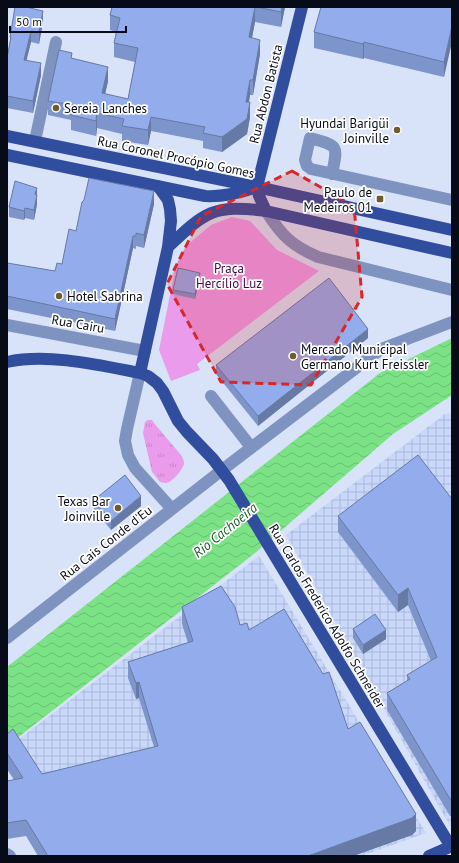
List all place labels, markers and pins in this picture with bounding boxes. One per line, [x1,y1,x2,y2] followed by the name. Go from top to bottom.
[64,100,147,117] place label: Sereia Lanches
[51,103,61,113] marker: Sereia Lanches
[300,115,389,147] place label: Hyundai Barigüi Joinville
[392,125,402,135] marker: Hyundai Barigüi Joinville
[304,184,372,216] place label: Paulo de Medeiros 01
[375,194,385,204] marker: Paulo de Medeiros 01
[67,288,143,305] place label: Hotel Sabrina
[54,291,64,301] marker: Hotel Sabrina
[301,341,429,373] place label: Mercado Municipal Germano Kurt Freissler
[288,351,298,361] marker: Mercado Municipal Germano Kurt Freissler
[58,493,111,525] place label: Texas Bar Joinville
[113,503,123,513] marker: Texas Bar Joinville

